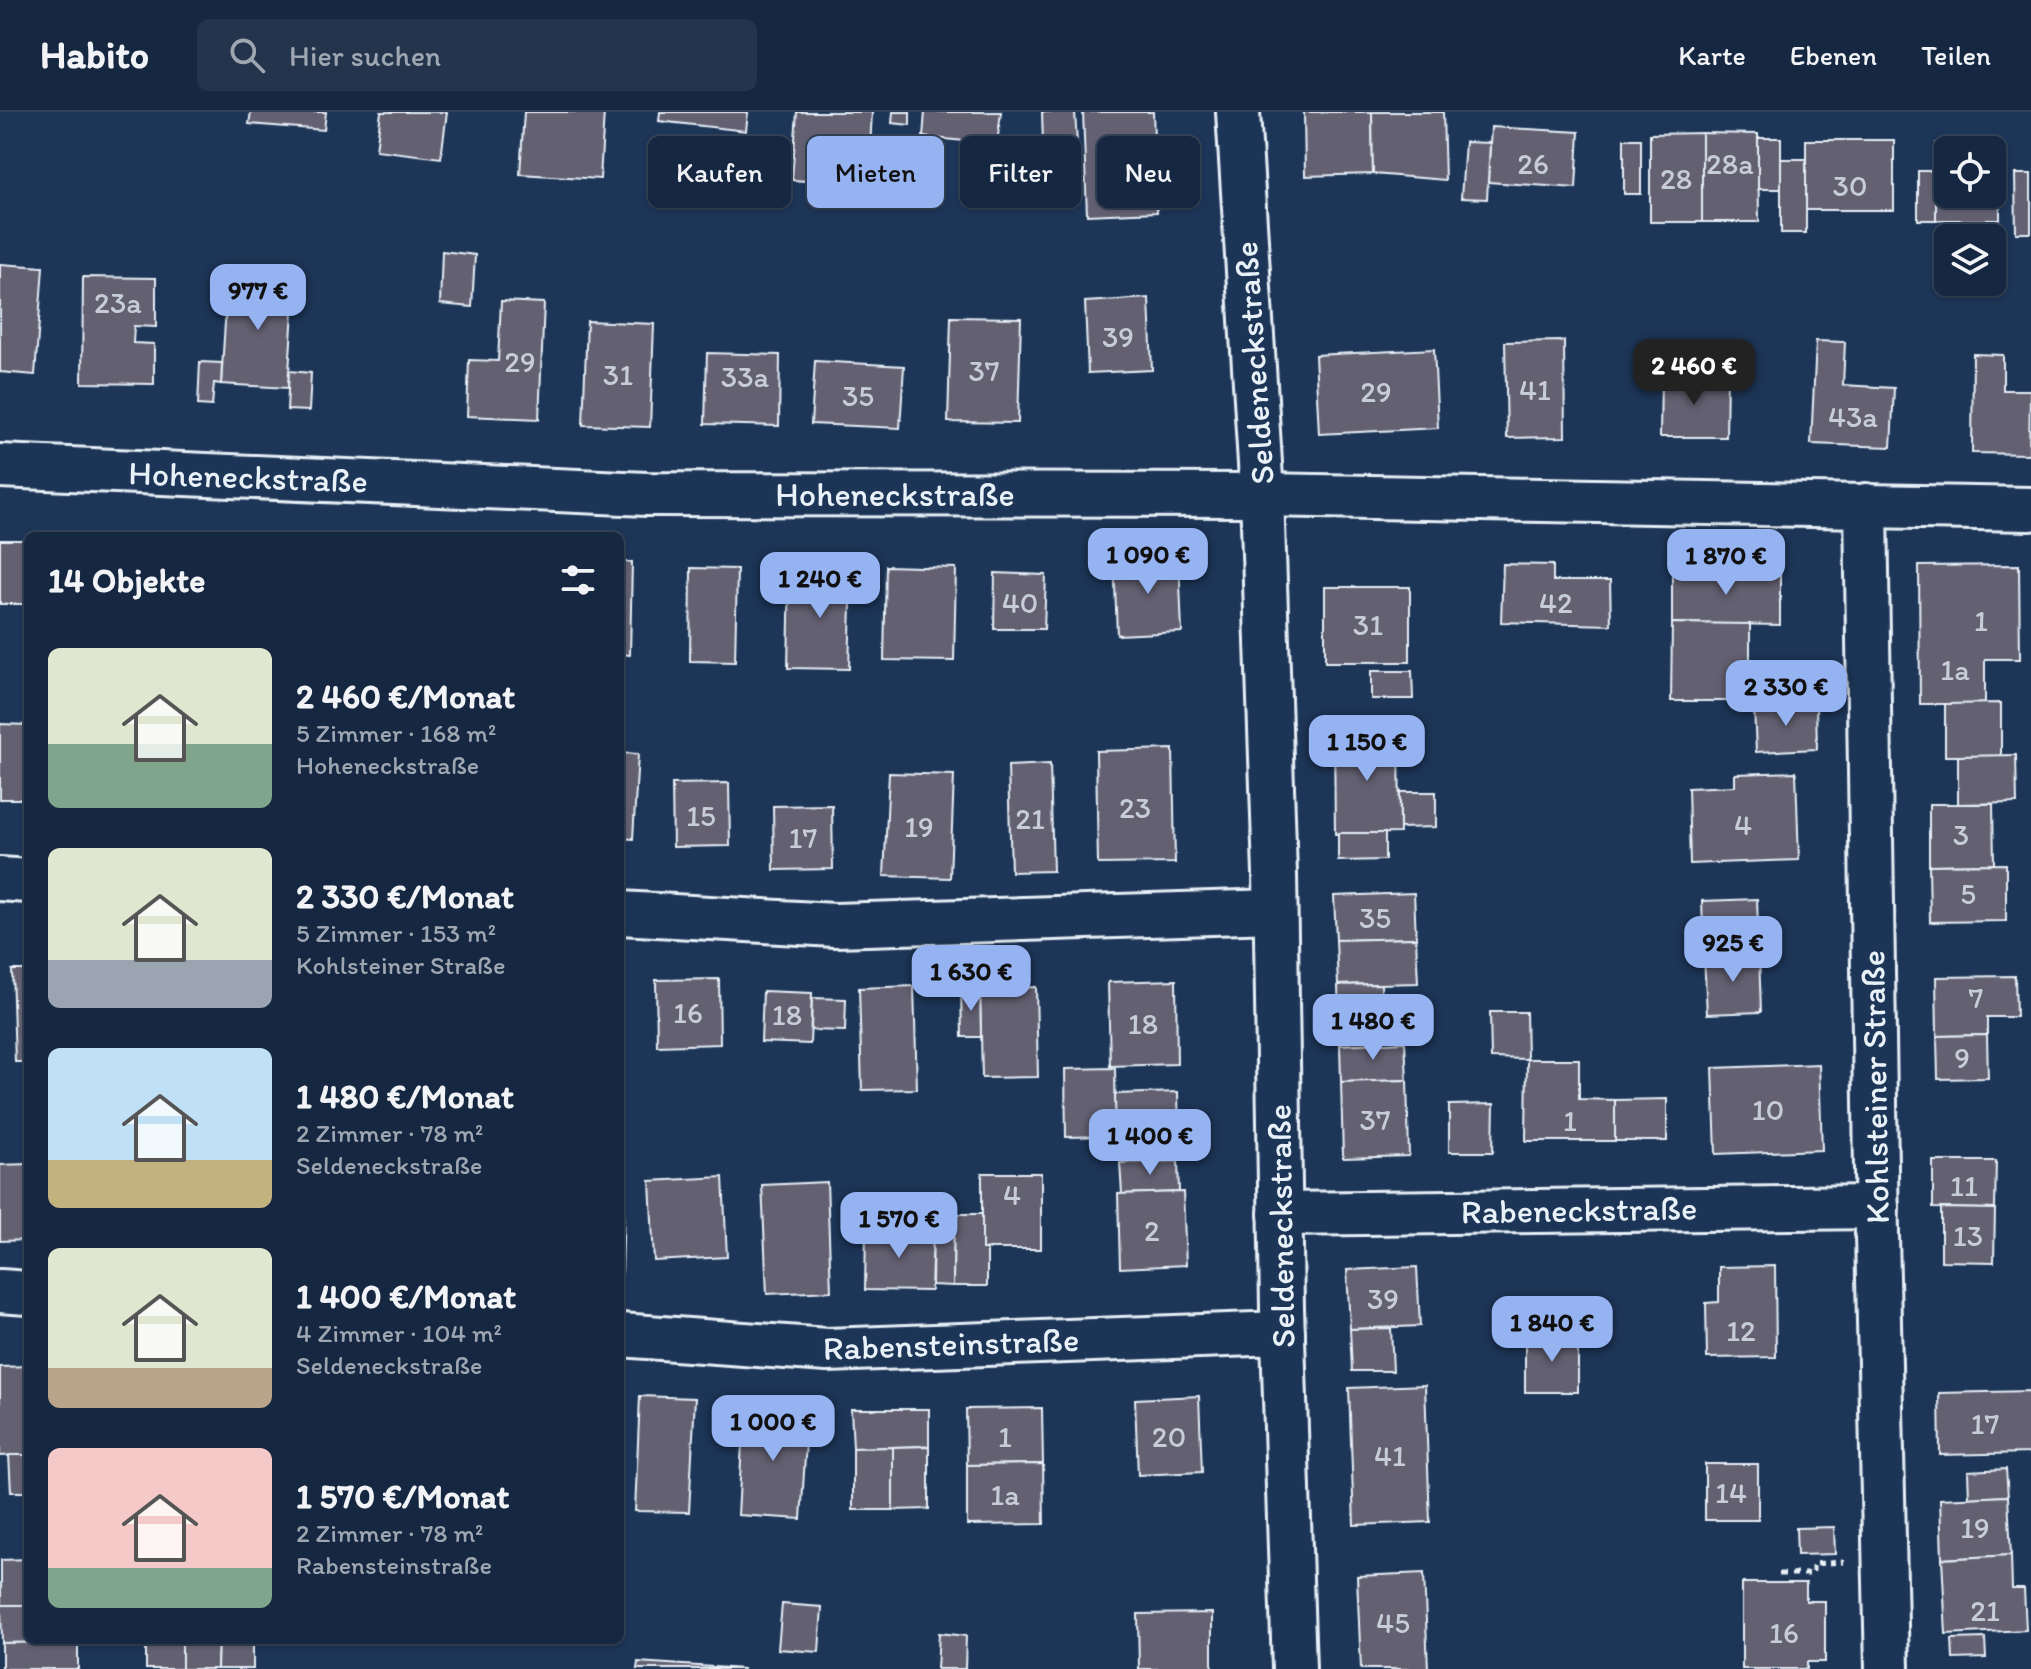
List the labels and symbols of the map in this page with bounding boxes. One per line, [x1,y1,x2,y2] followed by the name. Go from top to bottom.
[1517,145,1549,182] house number: 26
[1706,145,1754,182] house number: 28a
[1660,160,1692,197] house number: 28
[1833,167,1867,204] house number: 30
[1225,240,1283,486] street label: Seldeneckstraße
[202,264,314,332] pin: 977 €
[94,284,142,321] house number: 23a
[1102,318,1134,355] house number: 39
[1620,339,1768,407] pin: 2 460 €
[504,343,536,380] house number: 29
[968,352,1000,389] house number: 37
[603,356,633,393] house number: 31
[721,358,770,395] house number: 33a
[1519,371,1551,408] house number: 41
[1360,373,1392,410] house number: 29
[842,377,874,414] house number: 35
[1828,398,1878,435] house number: 43a
[128,452,368,502] street label: Hoheneckstraße
[775,474,1015,515] street label: Hoheneckstraße
[1074,528,1222,596] pin: 1 090 €
[1652,529,1800,597] pin: 1 870 €
[746,552,894,620] pin: 1 240 €
[1002,584,1038,621] house number: 40
[1539,584,1573,621] house number: 42
[1974,602,1988,639] house number: 1
[1353,606,1383,643] house number: 31
[1940,651,1970,688] house number: 1a
[1712,660,1860,728] pin: 2 330 €
[1293,715,1441,783] pin: 1 150 €
[1119,789,1151,826] house number: 23
[686,797,716,834] house number: 15
[1015,800,1045,837] house number: 21
[1734,806,1752,843] house number: 4
[904,808,934,845] house number: 19
[1953,816,1969,853] house number: 3
[789,819,818,856] house number: 17
[1960,875,1976,912] house number: 5
[1359,899,1391,936] house number: 35
[1677,916,1789,984] pin: 925 €
[897,945,1045,1013] pin: 1 630 €
[1852,950,1898,1224] street label: Kohlsteiner Straße
[1969,979,1984,1016] house number: 7
[673,994,703,1031] house number: 16
[1299,994,1447,1062] pin: 1 480 €
[772,996,802,1033] house number: 18
[1128,1005,1158,1042] house number: 18
[1954,1039,1970,1076] house number: 9
[1752,1091,1784,1128] house number: 10
[1359,1101,1391,1138] house number: 37
[1563,1102,1577,1139] house number: 1
[1258,1104,1304,1348] street label: Seldeneckstraße
[1076,1109,1224,1177] pin: 1 400 €
[1950,1167,1978,1204] house number: 11
[1003,1176,1021,1213] house number: 4
[1461,1187,1697,1233] street label: Rabeneckstraße
[825,1192,973,1260] pin: 1 570 €
[1144,1212,1160,1249] house number: 2
[1953,1217,1983,1254] house number: 13
[1367,1280,1399,1317] house number: 39
[1478,1296,1626,1364] pin: 1 840 €
[1726,1312,1756,1349] house number: 12
[822,1319,1080,1369] street label: Rabensteinstraße
[699,1395,847,1463] pin: 1 000 €
[1971,1405,2000,1442] house number: 17
[998,1418,1012,1455] house number: 1
[1152,1418,1186,1455] house number: 20
[1374,1437,1406,1474] house number: 41
[1715,1474,1747,1511] house number: 14
[990,1476,1020,1513] house number: 1a
[1960,1509,1990,1546] house number: 19
[1970,1592,2000,1629] house number: 21
[1376,1604,1410,1641] house number: 45
[1769,1614,1799,1651] house number: 16

